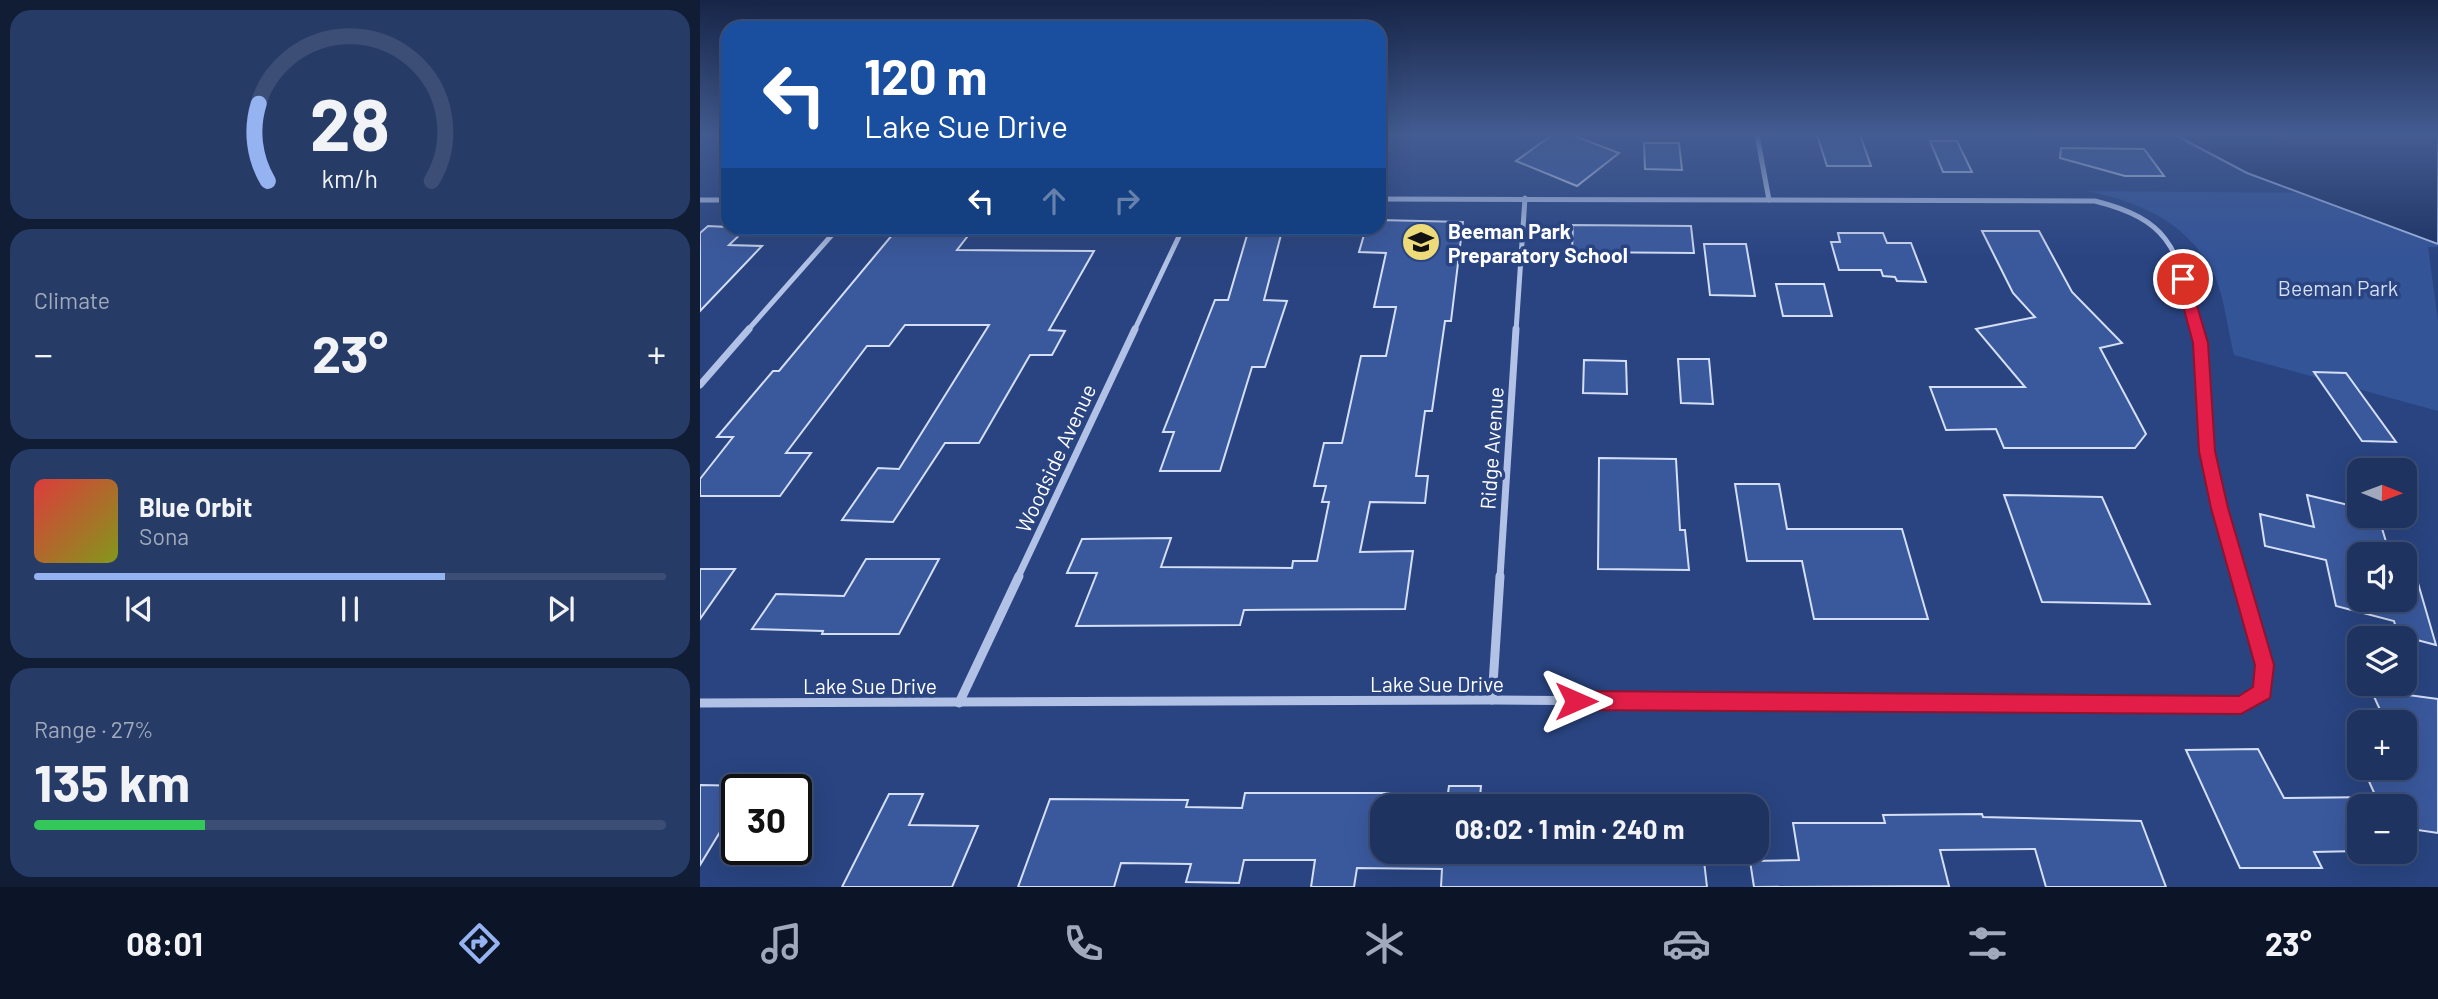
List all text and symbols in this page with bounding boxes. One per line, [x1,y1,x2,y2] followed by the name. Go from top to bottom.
[864,46,987,105] text: 120 m
[749,49,840,140] icon: left
[310,78,390,166] text: 28
[864,106,1068,144] text: Lake Sue Drive
[322,162,378,192] text: km/h
[962,182,1000,220] icon: left
[1035,182,1073,220] icon: ahead
[1108,182,1146,220] icon: right
[1448,218,1628,267] place label: Beeman Park Preparatory School
[1400,221,1442,263] school or university icon: Beeman Park Preparatory School
[2153,249,2213,309] pin
[2164,260,2202,298] icon: arrive
[2278,275,2398,300] park label: Beeman Park
[34,286,110,314] text: Climate
[312,321,388,383] text: 23°
[34,330,53,376] text: −
[647,330,666,376] text: +
[1010,380,1100,536] street label: Woodside Avenue
[1474,386,1508,510] street label: Ridge Avenue
[2347,458,2417,528] north arrow
[2347,458,2417,864] map controls
[139,491,252,522] text: Blue Orbit
[139,522,189,550] text: Sona
[2347,542,2417,612] button: sound
[120,590,158,628] icon: previous
[331,590,369,628] icon: pause
[542,590,580,628] icon: next
[2347,626,2417,696] button: layers
[1539,664,1613,738] position arrow
[1370,671,1504,696] street label: Lake Sue Drive
[803,673,937,698] street label: Lake Sue Drive
[2347,710,2417,780] button: +
[34,715,154,743] text: Range · 27%
[34,750,190,812] text: 135 km
[721,774,812,865] speed limit sign: 30
[2347,794,2417,864] button: −
[1455,813,1684,844] text: 08:02 · 1 min · 240 m
[455,919,504,968] icon: directions
[757,919,806,968] icon: music
[1059,919,1108,968] icon: phone
[1360,919,1409,968] icon: climate
[1662,919,1711,968] icon: car
[1963,919,2012,968] icon: filters
[126,924,203,962] text: 08:01
[2265,924,2312,962] text: 23°

